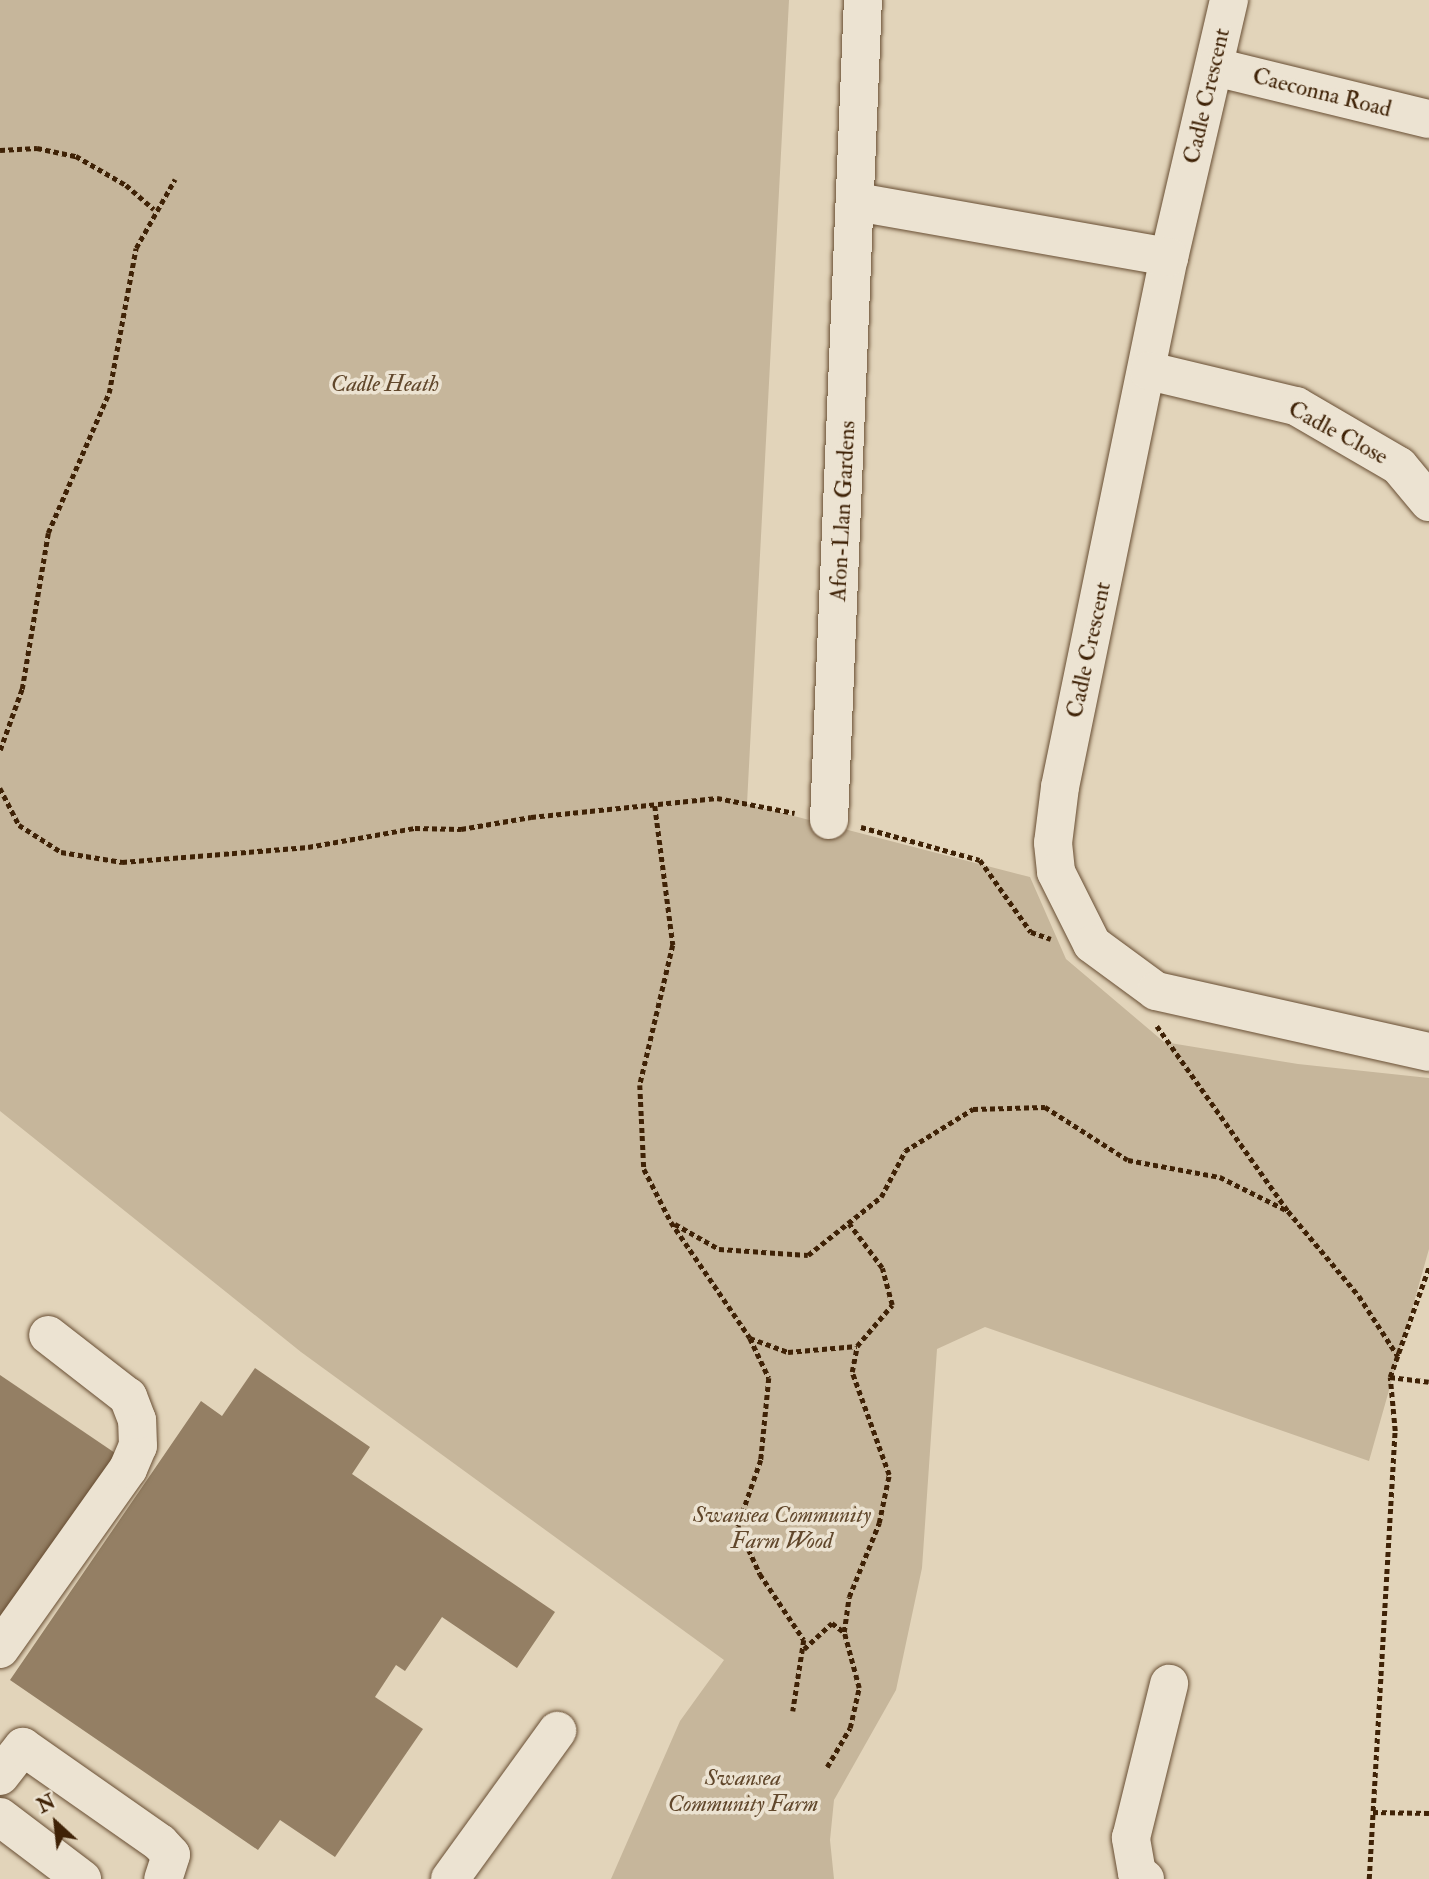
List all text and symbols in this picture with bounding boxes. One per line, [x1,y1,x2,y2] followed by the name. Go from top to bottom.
[1178,25,1236,167] street label: Cadle Crescent
[1250,62,1394,124] street label: Caeconna Road
[331,370,439,398] park label: Cadle Heath
[1283,395,1393,471] street label: Cadle Close
[824,420,862,602] street label: Afon-Llan Gardens
[1061,579,1117,721] street label: Cadle Crescent
[693,1501,871,1555] park label: Swansea Community Farm Wood
[668,1764,818,1818] park label: Swansea Community Farm
[21,1788,91,1858] north arrow
[33,1790,59,1819] text: N

